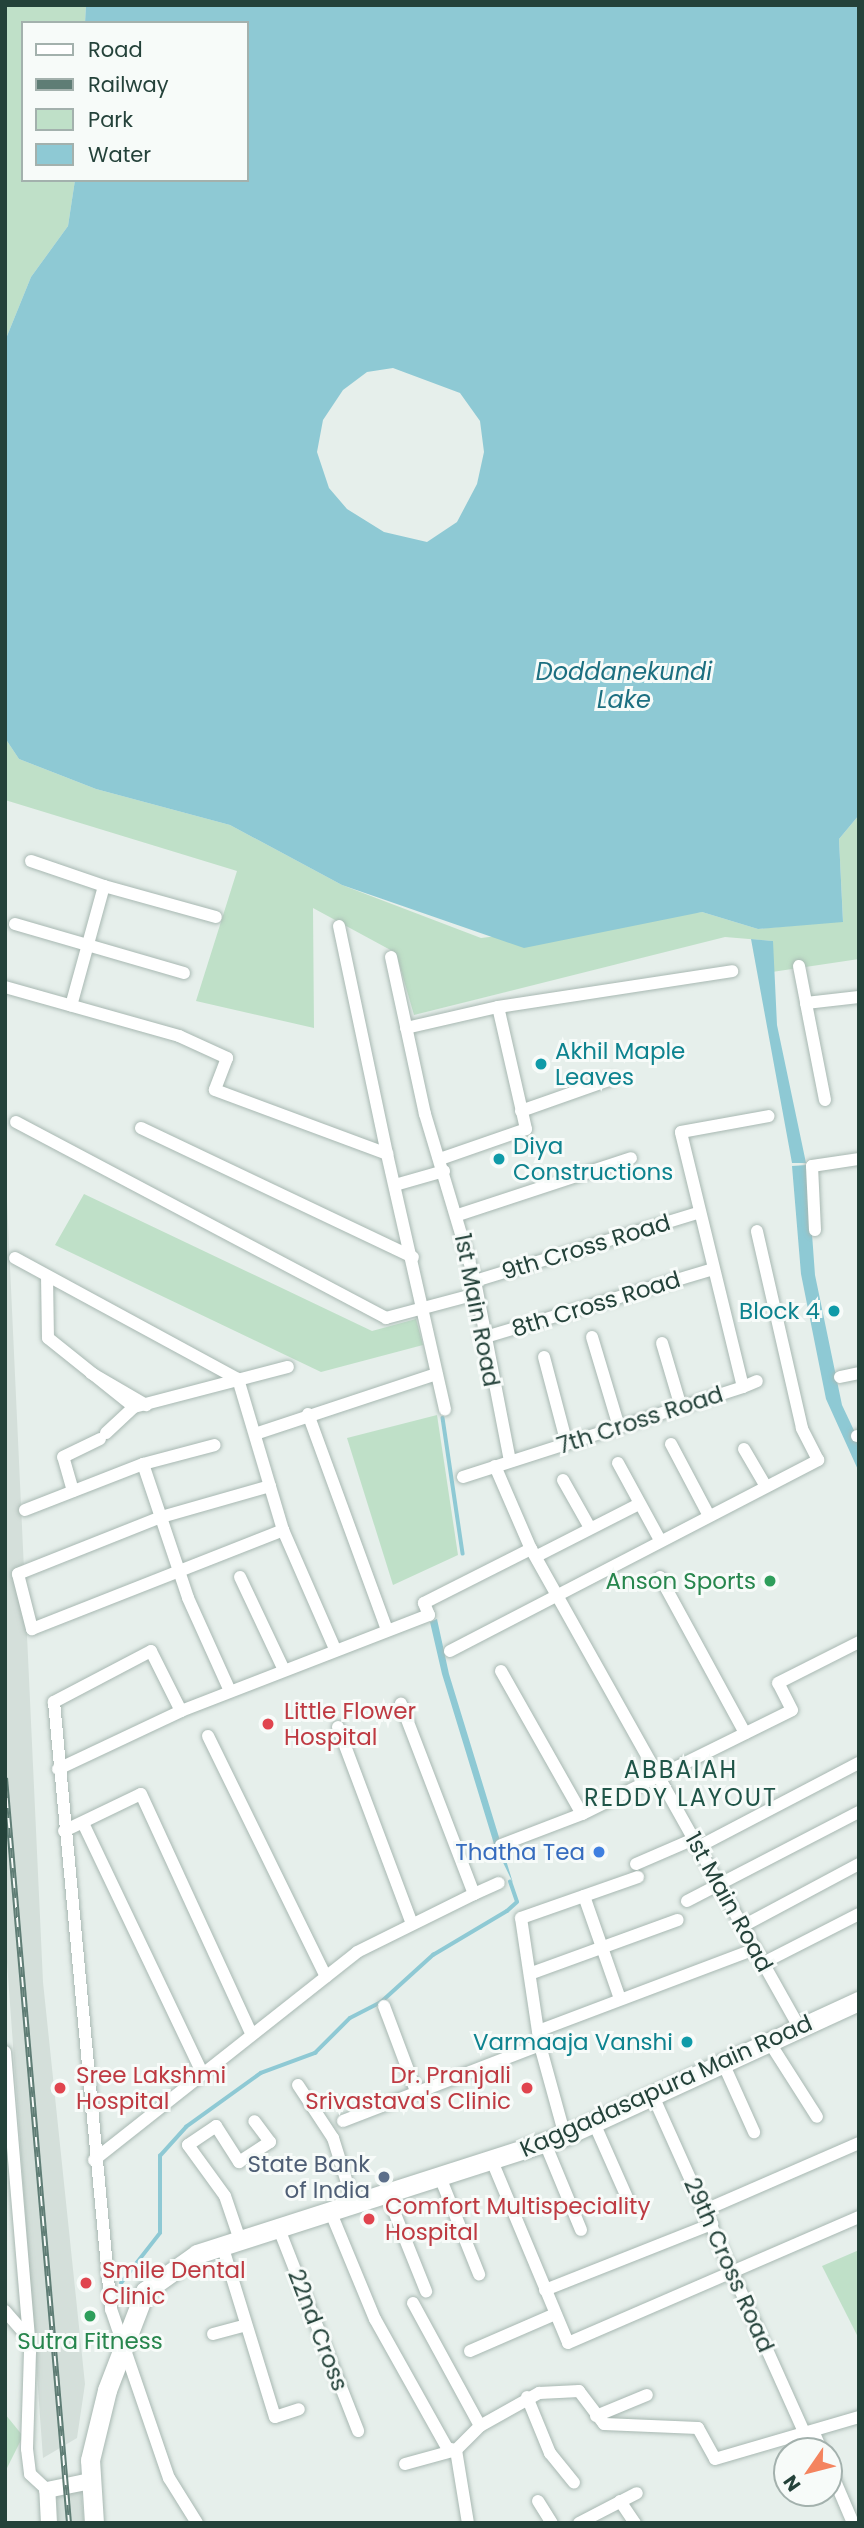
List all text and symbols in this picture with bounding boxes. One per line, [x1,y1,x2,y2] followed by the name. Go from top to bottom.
[21,21,248,182] legend
[88,35,143,64] text: Road
[88,70,169,99] text: Railway
[88,105,133,134] text: Park
[88,140,151,169] text: Water
[536,658,712,714] water label: Doddanekundi Lake
[555,1037,685,1091] place label: Akhil Maple Leaves
[533,1056,549,1072] marker: Akhil Maple Leaves
[513,1132,673,1186] place label: Diya Constructions
[491,1151,507,1167] marker: Diya Constructions
[498,1208,674,1286] street label: 9th Cross Road
[449,1231,505,1389] street label: 1st Main Road
[508,1265,684,1343] street label: 8th Cross Road
[739,1297,820,1325] place label: Block 4
[826,1303,842,1319] marker: Block 4
[554,1380,726,1460] street label: 7th Cross Road
[605,1567,756,1595] place label: Anson Sports
[762,1573,778,1589] marker: Anson Sports
[284,1697,416,1751] place label: Little Flower Hospital
[258,1714,278,1734] marker: Little Flower Hospital
[586,1756,776,1812] district label: ABBAIAH REDDY LAYOUT
[679,1827,779,1977] street label: 1st Main Road
[455,1838,585,1866] place label: Thatha Tea
[591,1844,607,1860] marker: Thatha Tea
[516,2009,816,2163] street label: Kaggadasapura Main Road
[473,2028,673,2056] place label: Varmaaja Vanshi
[679,2034,695,2050] marker: Varmaaja Vanshi
[76,2061,226,2115] place label: Sree Lakshmi Hospital
[305,2061,511,2115] place label: Dr. Pranjali Srivastava's Clinic
[50,2078,70,2098] marker: Sree Lakshmi Hospital
[517,2078,537,2098] marker: Dr. Pranjali Srivastava's Clinic
[248,2150,370,2204] place label: State Bank of India
[376,2169,392,2185] marker: State Bank of India
[678,2174,780,2356] street label: 29th Cross Road
[385,2192,650,2246] place label: Comfort Multispeciality Hospital
[359,2209,379,2229] marker: Comfort Multispeciality Hospital
[102,2256,246,2310] place label: Smile Dental Clinic
[282,2265,354,2395] street label: 22nd Cross
[76,2273,96,2293] marker: Smile Dental Clinic
[82,2308,98,2324] marker: Sutra Fitness
[17,2327,163,2355] place label: Sutra Fitness
[773,2437,843,2507] north arrow
[777,2470,807,2497] text: N

